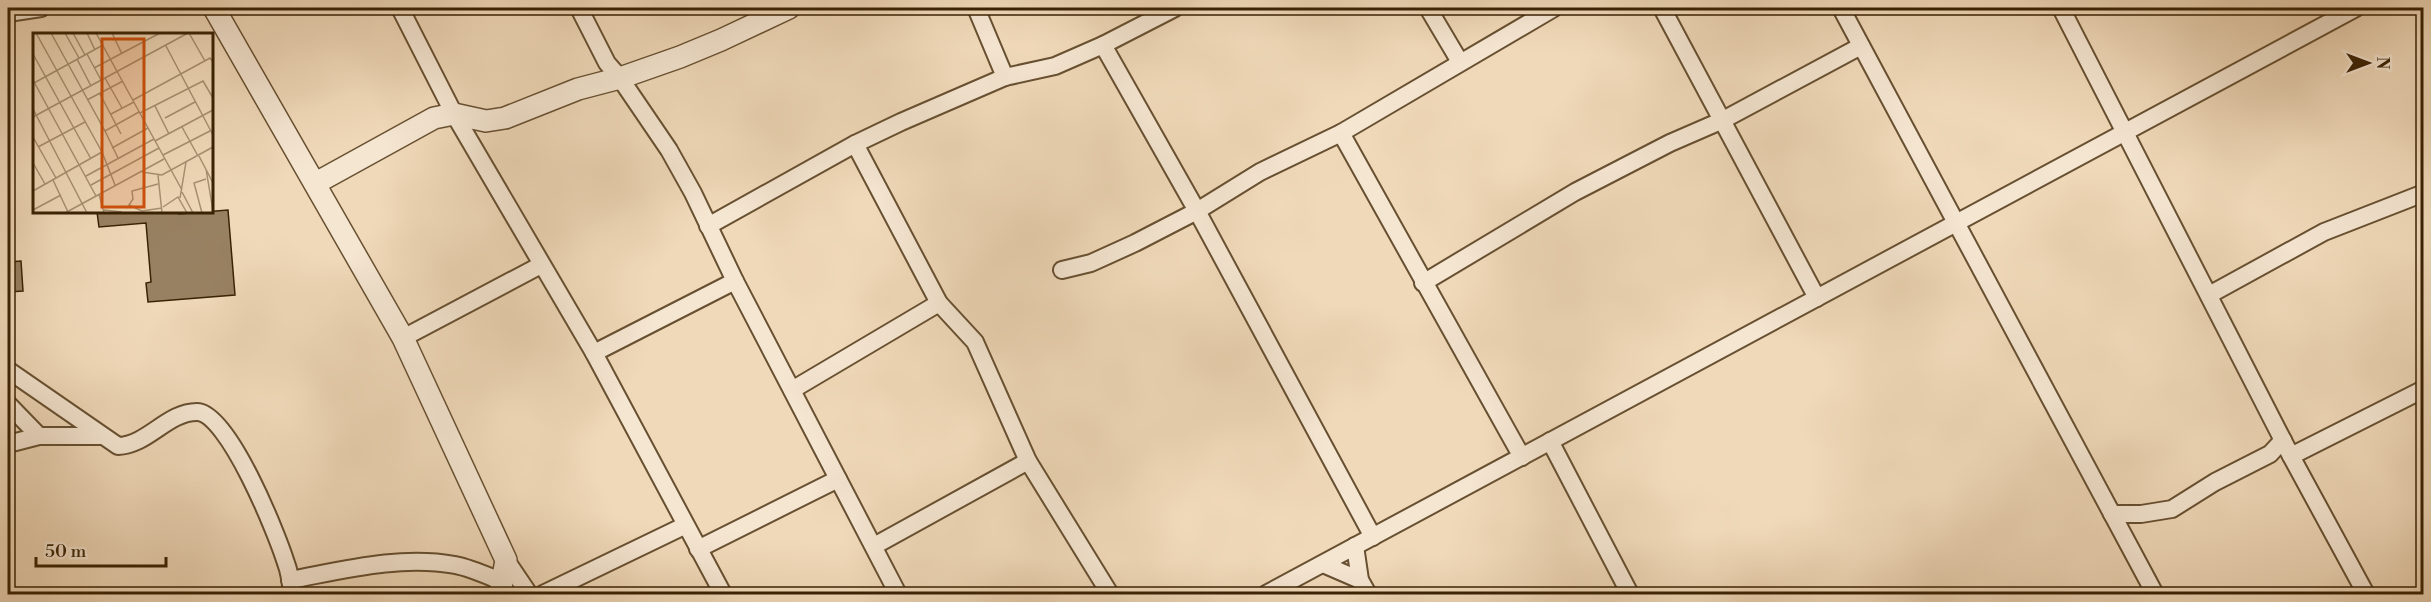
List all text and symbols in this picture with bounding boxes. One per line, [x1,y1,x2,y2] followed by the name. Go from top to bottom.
[33,33,213,213] inset map
[2338,33,2398,93] north arrow
[2372,57,2392,70] text: N
[36,530,166,568] scale bar
[45,540,87,563] text: 50 m

